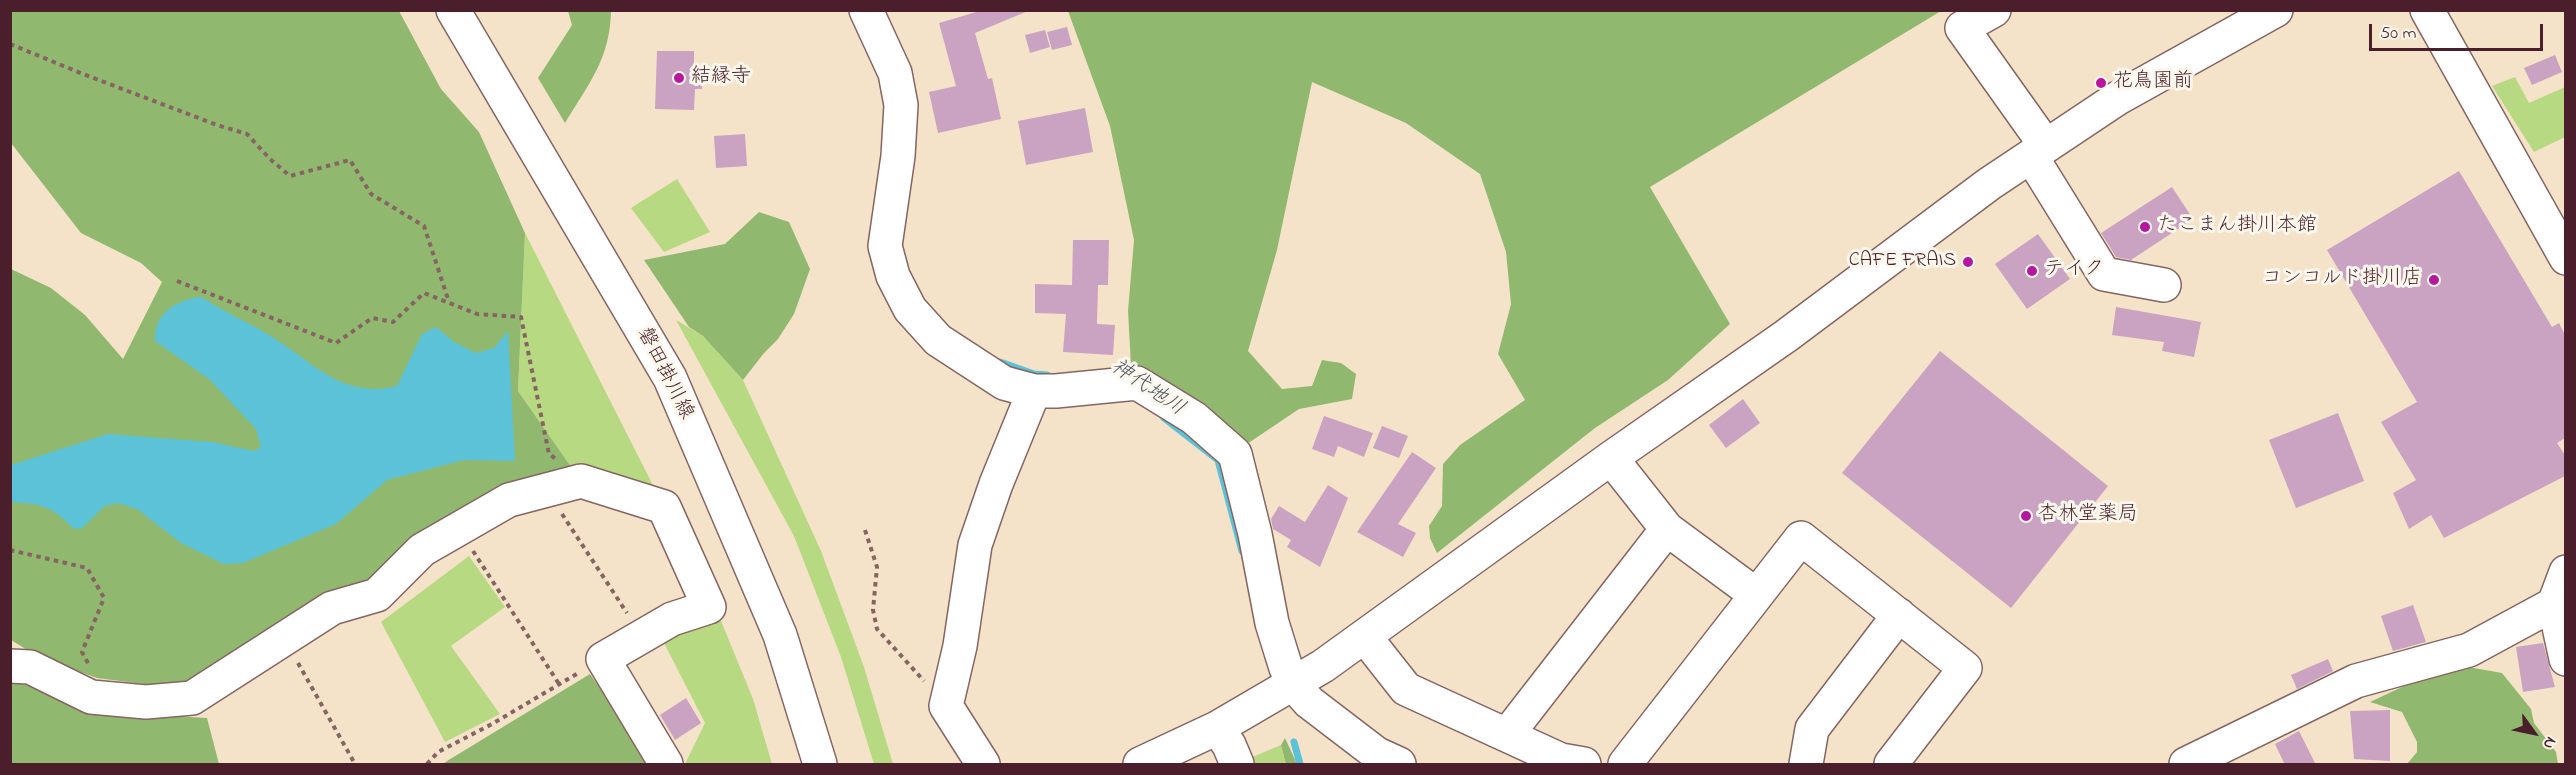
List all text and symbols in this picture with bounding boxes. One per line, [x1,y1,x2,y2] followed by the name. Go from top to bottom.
[2372,12,2546,50] scale bar
[2380,21,2417,47] text: 50 m
[691,66,751,90] place label: 結縁寺
[672,71,686,85] marker: 結縁寺
[2113,71,2193,95] place label: 花鳥園前
[2094,76,2108,90] marker: 花鳥園前
[2157,215,2317,239] place label: たこまん掛川本館
[2138,220,2152,234] marker: たこまん掛川本館
[1849,250,1956,274] place label: CAFE FRAIS
[1961,255,1975,269] marker: CAFE FRAIS
[2044,259,2104,283] place label: テイク
[2025,264,2039,278] marker: テイク
[2262,268,2422,292] place label: コンコルド掛川店
[2427,273,2441,287] marker: コンコルド掛川店
[631,324,697,424] street label: 磐田掛川線
[1105,355,1189,423] water label: 神代地川
[2038,504,2138,528] place label: 杏林堂薬局
[2019,509,2033,523] marker: 杏林堂薬局
[2504,703,2564,763] north arrow
[2536,732,2562,754] text: N

